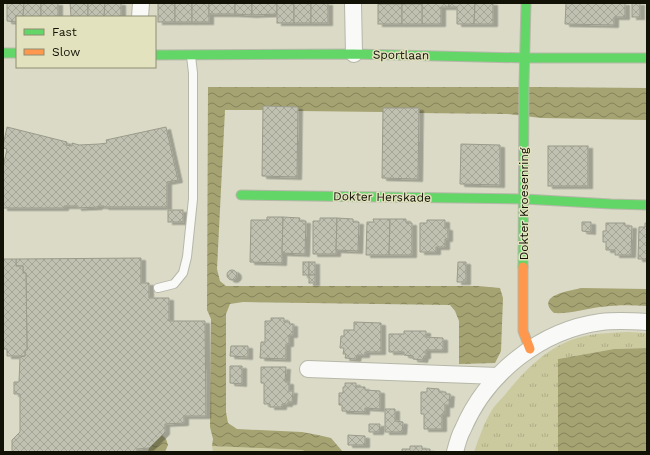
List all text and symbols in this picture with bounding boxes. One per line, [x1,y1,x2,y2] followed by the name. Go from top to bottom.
[16,16,156,68] legend
[52,25,77,39] text: Fast
[52,45,80,59] text: Slow
[373,48,429,62] street label: Sportlaan
[517,147,531,260] street label: Dokter Kroesenring
[333,189,431,205] street label: Dokter Herskade

